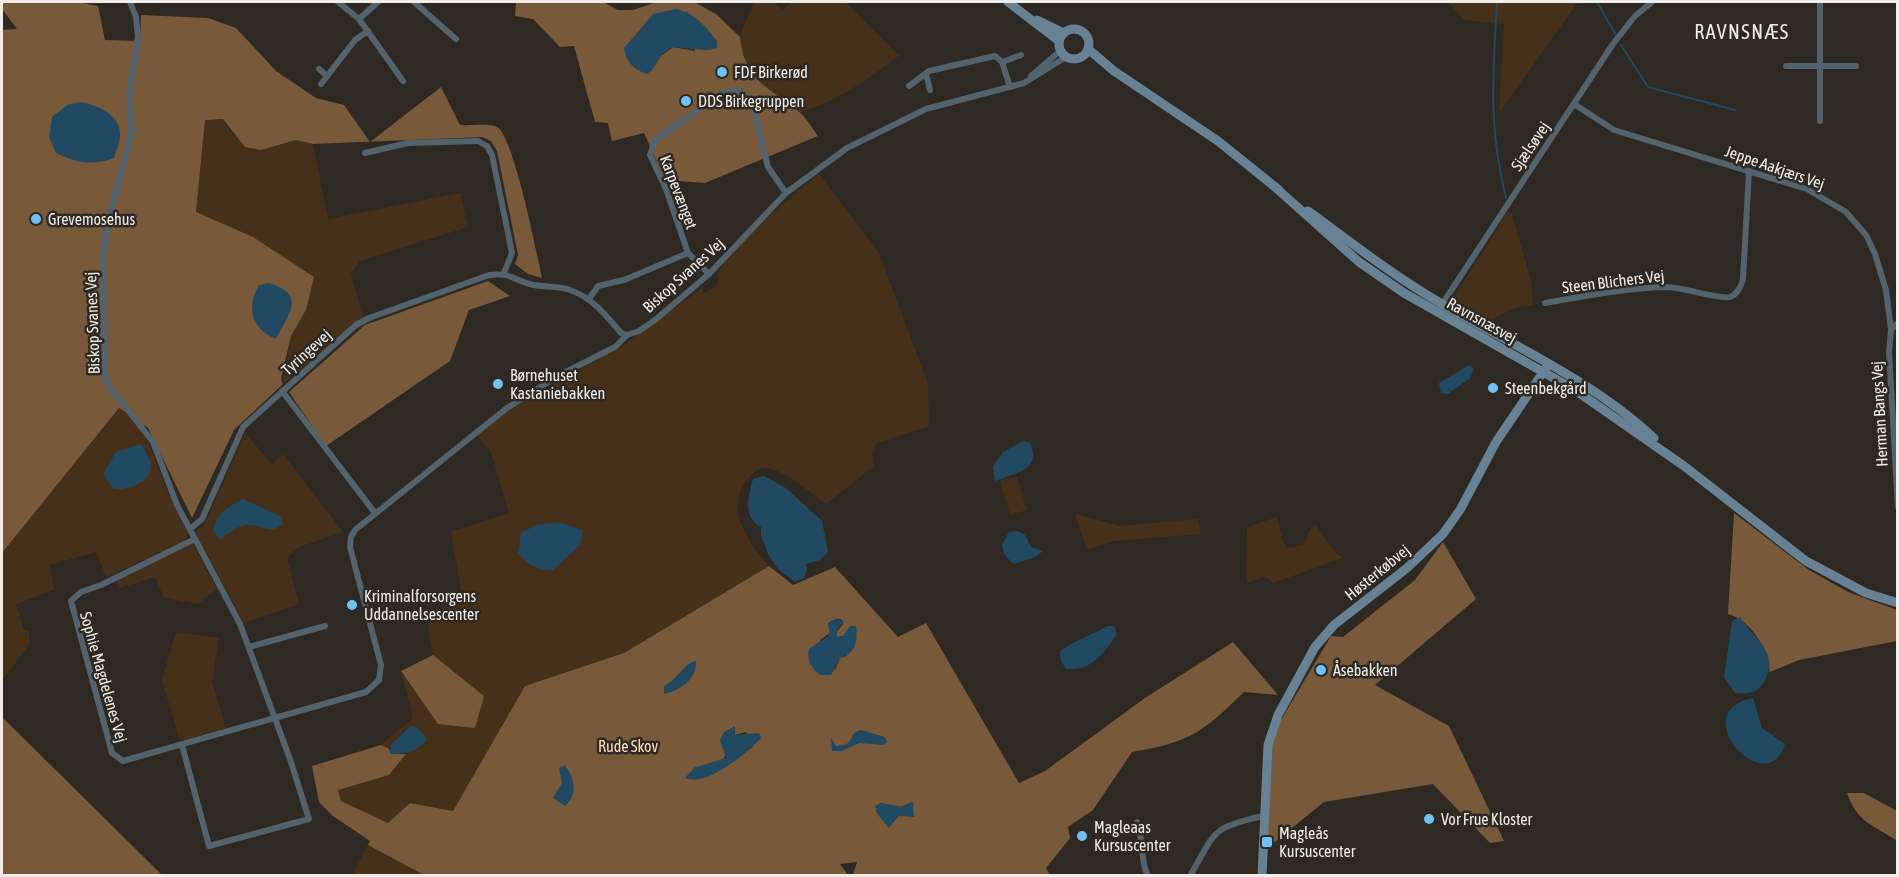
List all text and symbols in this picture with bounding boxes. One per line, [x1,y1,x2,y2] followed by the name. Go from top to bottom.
[1694,20,1790,43] district label: RAVNSNÆS
[734,63,808,81] place label: FDF Birkerød
[715,65,729,79] marker: FDF Birkerød
[698,92,804,111] place label: DDS Birkegruppen
[679,94,693,108] marker: DDS Birkegruppen
[1507,118,1554,175] street label: Sjælsøvej
[1722,142,1827,193] street label: Jeppe Aakjærs Vej
[656,153,701,232] street label: Karpevænget
[48,210,135,228] place label: Grevemosehus
[29,212,43,226] marker: Grevemosehus
[639,234,728,317] street label: Biskop Svanes Vej
[1561,266,1665,297] street label: Steen Blichers Vej
[81,271,104,375] street label: Biskop Svanes Vej
[1444,294,1520,347] street label: Ravnsnæsvej
[278,325,335,380] street label: Tyringevej
[1867,361,1892,467] street label: Herman Bangs Vej
[510,366,605,402] place label: Børnehuset Kastaniebakken
[491,377,505,391] marker: Børnehuset Kastaniebakken
[1505,379,1587,398] place label: Steenbekgård
[1486,381,1500,395] marker: Steenbekgård
[1341,540,1414,604] street label: Høsterkøbvej
[364,587,479,623] place label: Kriminalforsorgens Uddannelsescenter
[345,598,359,612] marker: Kriminalforsorgens Uddannelsescenter
[76,610,131,745] street label: Sophie Magdelenes Vej
[1333,660,1398,679] place label: Åsebakken
[1314,663,1328,677] marker: Åsebakken
[598,737,658,755] park label: Rude Skov
[1441,810,1533,828] place label: Vor Frue Kloster
[1422,812,1436,826] marker: Vor Frue Kloster
[1094,818,1171,854] place label: Magleaas Kursuscenter
[1279,824,1356,860] place label: Magleås Kursuscenter
[1075,829,1089,843] marker: Magleaas Kursuscenter
[1260,835,1274,849] marker: Magleås Kursuscenter

